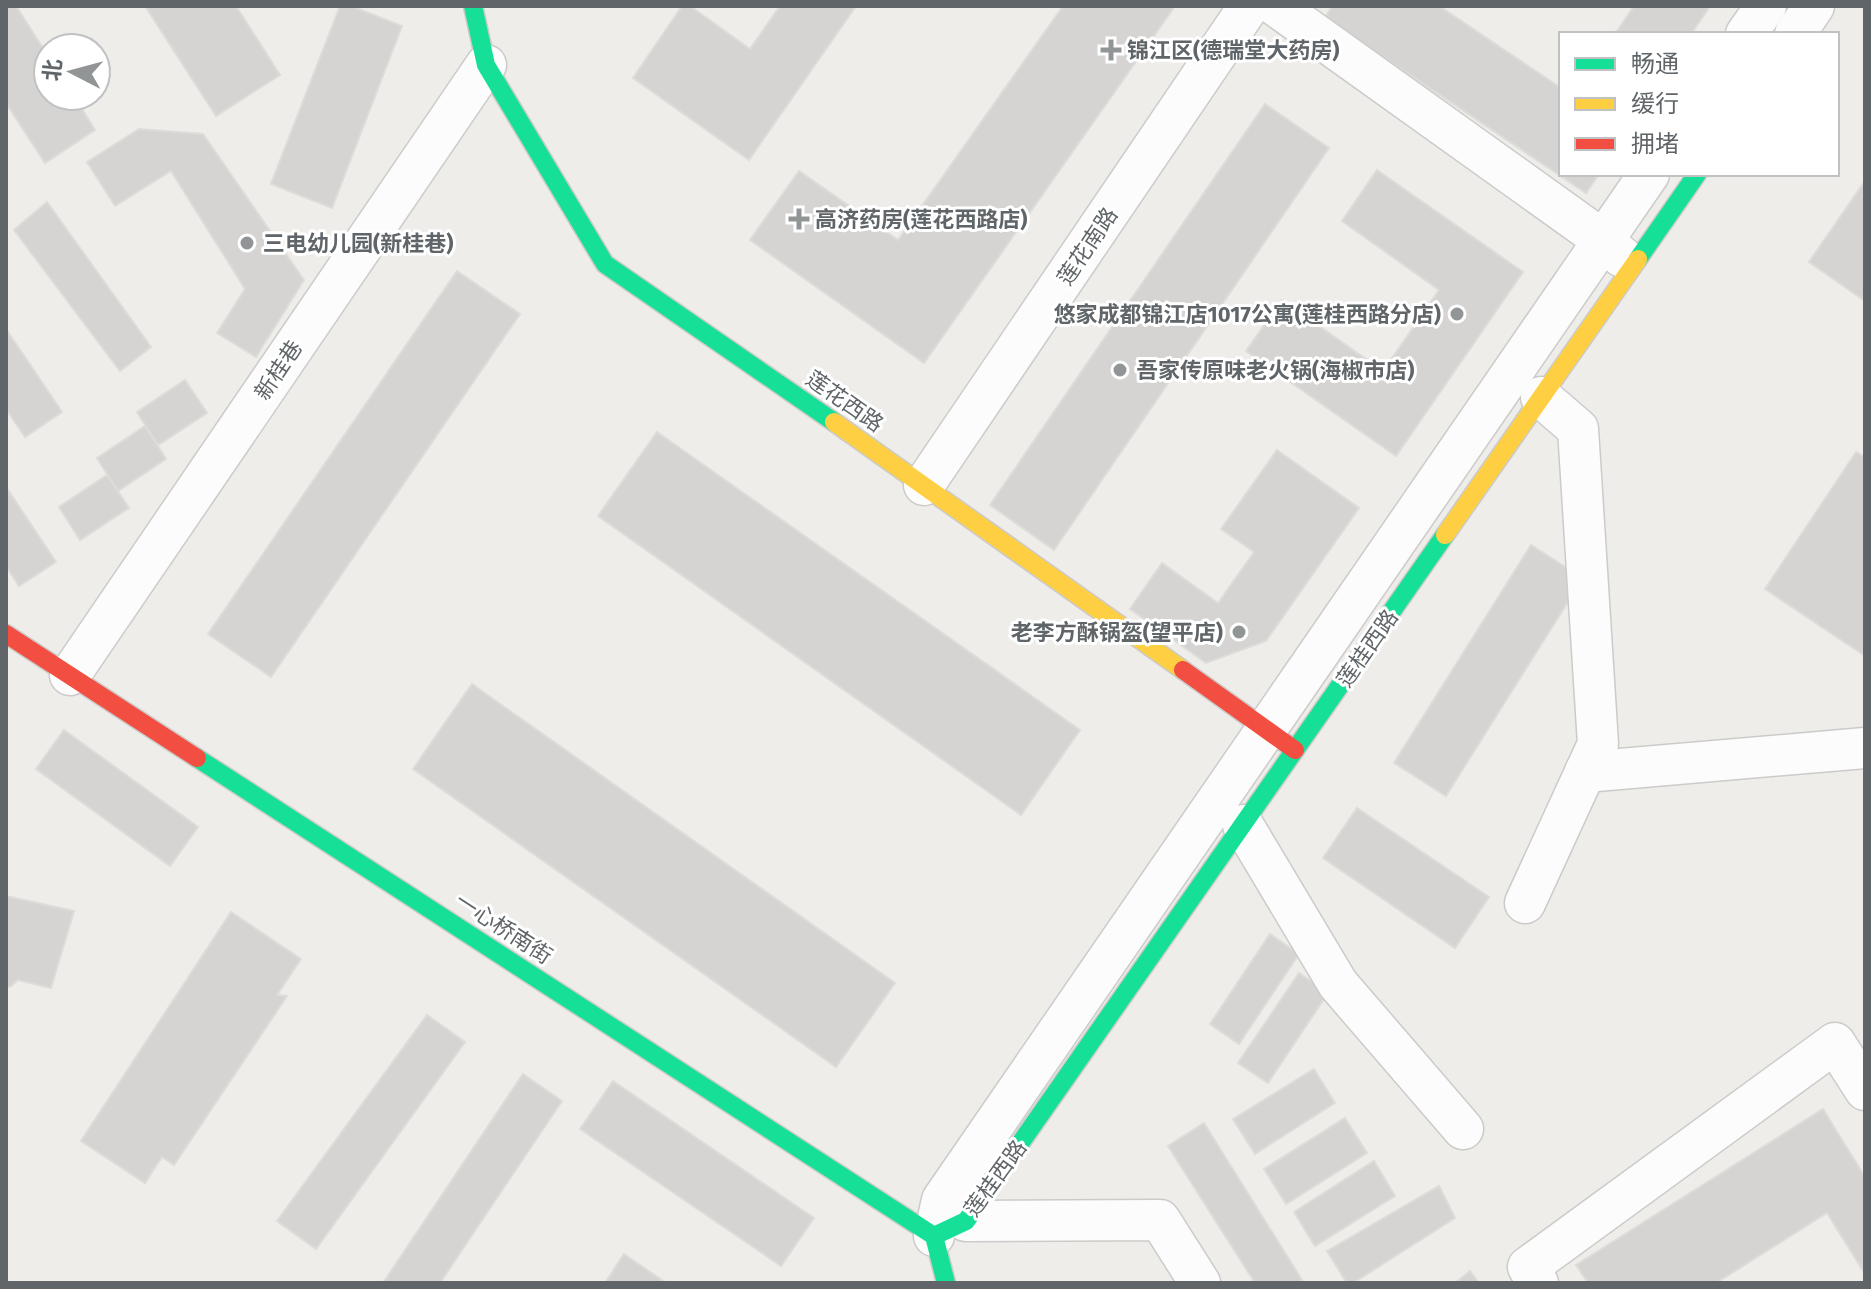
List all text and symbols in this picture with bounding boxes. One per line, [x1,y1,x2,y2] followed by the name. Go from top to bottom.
[32,32,112,112] north arrow
[1559,32,1839,176] legend
[1127,37,1339,64] place label: 锦江区(德瑞堂大药房)
[1102,41,1120,59] marker: 锦江区(德瑞堂大药房)
[1631,50,1679,78] text: 畅通
[38,58,67,82] text: 北
[1631,90,1679,118] text: 缓行
[1631,130,1679,158] text: 拥堵
[1052,202,1123,290] street label: 莲花南路
[815,206,1027,233] place label: 高济药房(莲花西路店)
[790,210,808,228] marker: 高济药房(莲花西路店)
[263,230,453,257] place label: 三电幼儿园(新桂巷)
[238,234,256,252] marker: 三电幼儿园(新桂巷)
[1054,301,1441,328] place label: 悠家成都锦江店1017公寓(莲桂西路分店)
[1448,305,1466,323] marker: 悠家成都锦江店1017公寓(莲桂西路分店)
[249,335,308,405] street label: 新桂巷
[1136,357,1414,384] place label: 吾家传原味老火锅(海椒市店)
[1111,361,1129,379] marker: 吾家传原味老火锅(海椒市店)
[801,365,889,438] street label: 莲花西路
[1331,604,1404,692] street label: 莲桂西路
[1011,619,1223,646] place label: 老李方酥锅盔(望平店)
[1230,623,1248,641] marker: 老李方酥锅盔(望平店)
[450,887,557,970] street label: 一心桥南街
[959,1135,1032,1222] street label: 莲桂西路

